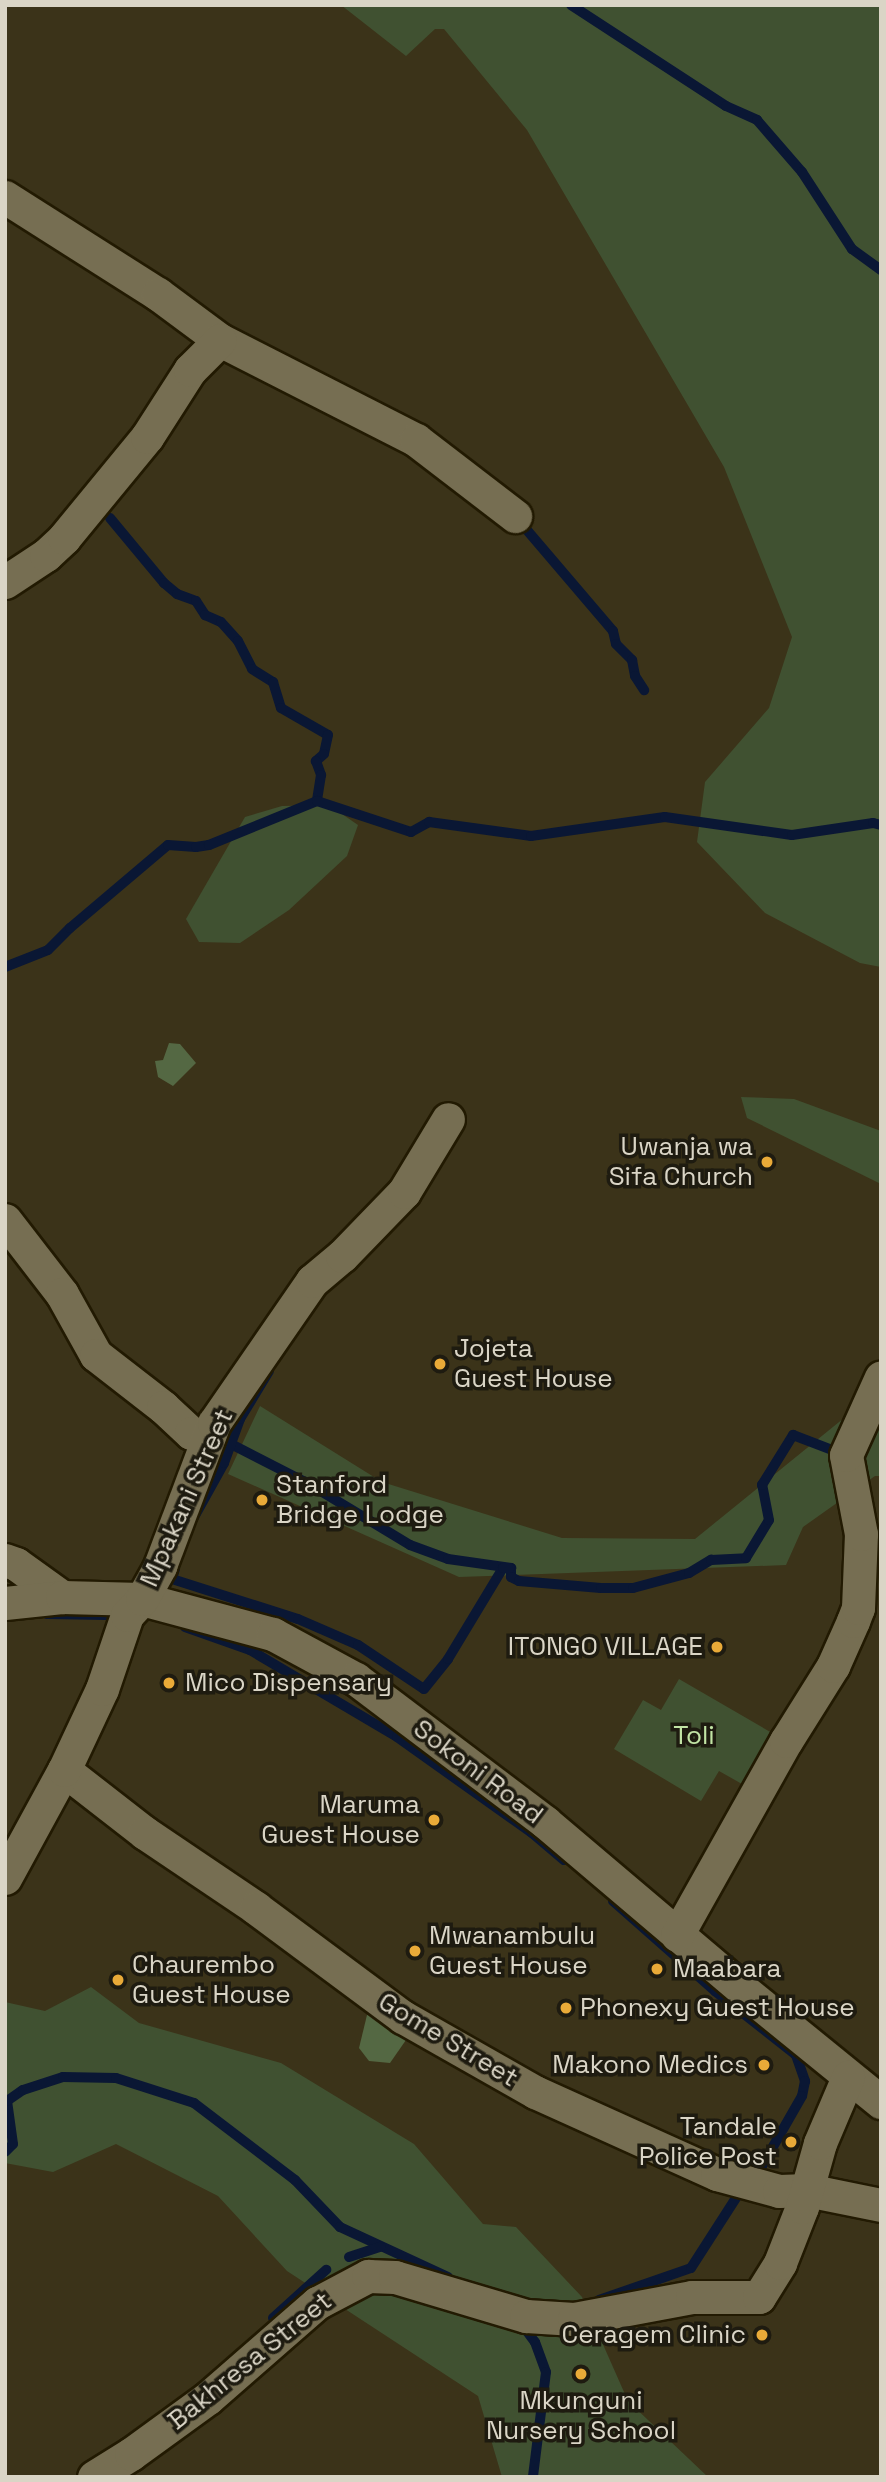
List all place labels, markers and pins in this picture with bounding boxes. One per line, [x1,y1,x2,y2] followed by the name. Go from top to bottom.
[609,1131,753,1192] place label: Uwanja wa Sifa Church
[759,1154,775,1170] marker: Uwanja wa Sifa Church
[454,1333,613,1394] place label: Jojeta Guest House
[432,1356,448,1372] marker: Jojeta Guest House
[276,1469,444,1530] place label: Stanford Bridge Lodge
[254,1492,270,1508] marker: Stanford Bridge Lodge
[508,1631,703,1663] place label: ITONGO VILLAGE
[709,1639,725,1655] marker: ITONGO VILLAGE
[185,1667,392,1699] place label: Mico Dispensary
[159,1673,179,1693] marker: Mico Dispensary
[261,1789,420,1850] place label: Maruma Guest House
[426,1812,442,1828] marker: Maruma Guest House
[429,1920,595,1982] place label: Mwanambulu Guest House
[407,1943,423,1959] marker: Mwanambulu Guest House
[132,1949,291,2010] place label: Chaurembo Guest House
[673,1953,781,1985] place label: Maabara
[647,1959,667,1979] marker: Maabara
[110,1972,126,1988] marker: Chaurembo Guest House
[580,1992,855,2024] place label: Phonexy Guest House
[558,2000,574,2016] marker: Phonexy Guest House
[552,2049,748,2081] place label: Makono Medics
[754,2055,774,2075] marker: Makono Medics
[639,2111,777,2172] place label: Tandale Police Post
[783,2134,799,2150] marker: Tandale Police Post
[562,2319,746,2351] place label: Ceragem Clinic
[752,2325,772,2345] marker: Ceragem Clinic
[573,2366,589,2382] marker: Mkunguni Nursery School
[486,2385,676,2446] place label: Mkunguni Nursery School

